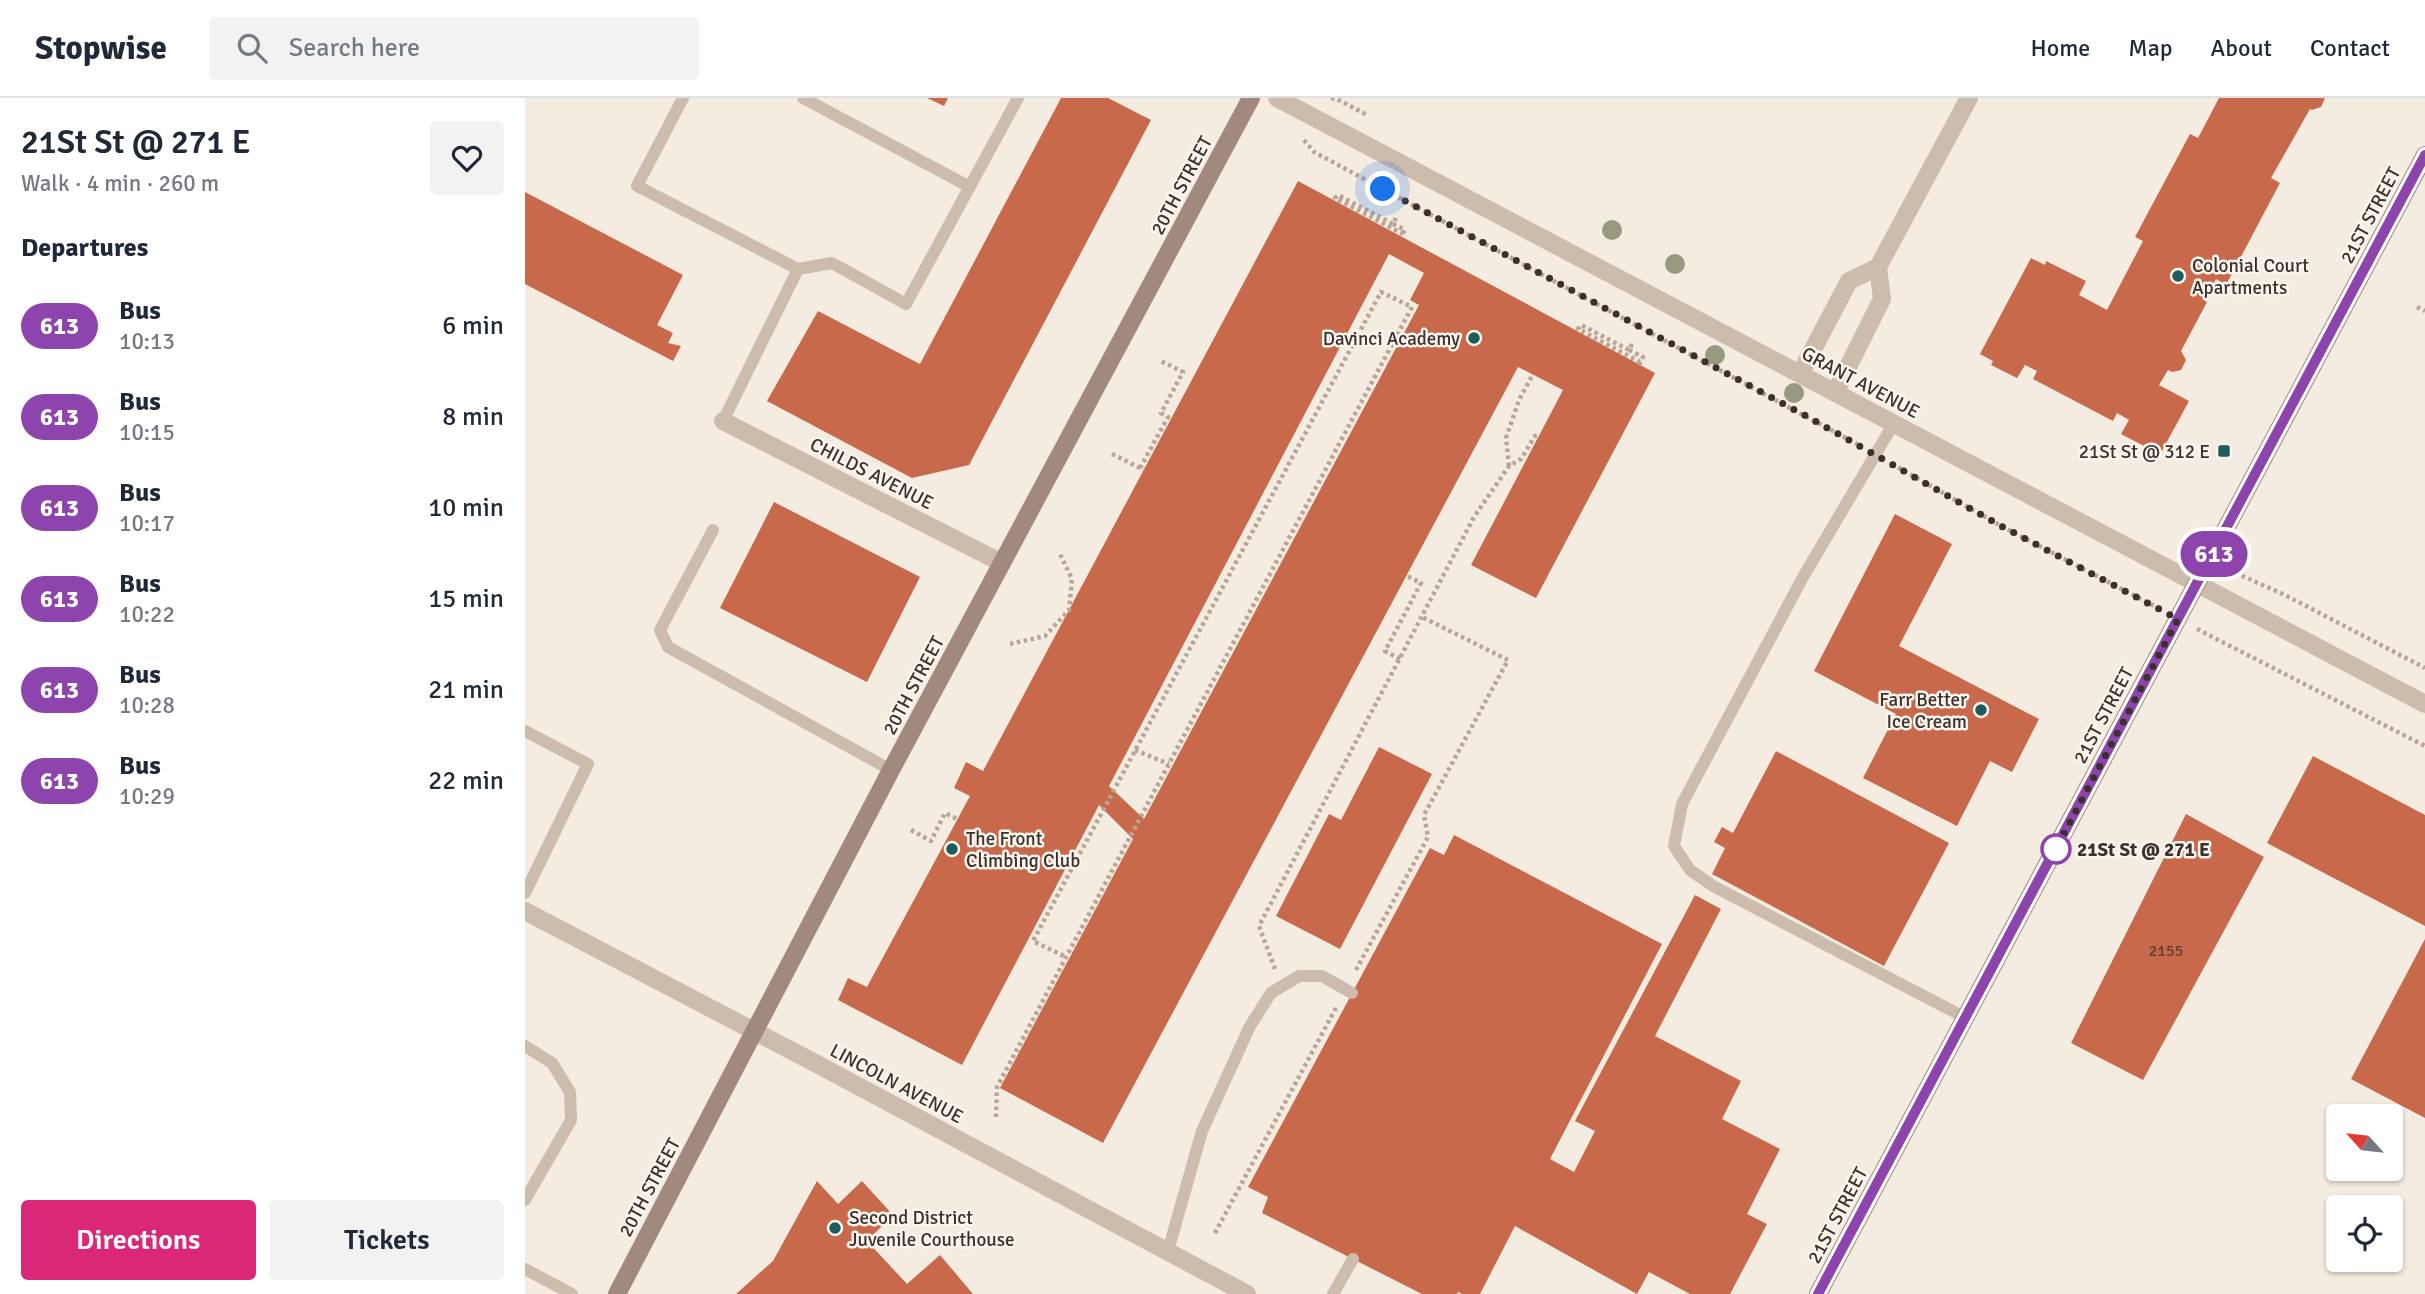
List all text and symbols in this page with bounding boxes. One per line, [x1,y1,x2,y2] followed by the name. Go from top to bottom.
[209,17,699,80] search box
[35,28,167,69] text: Stopwise
[233,29,271,67] icon: search
[289,32,420,64] text: Search here
[2030,33,2090,63] text: Home
[2128,33,2173,63] text: Map
[2211,33,2272,63] text: About
[2310,33,2390,63] text: Contact
[430,121,504,195] button: heart
[21,122,250,163] text: 21St St @ 271 E
[1146,131,1218,239] street label: 20TH STREET
[2335,163,2407,268] street label: 21ST STREET
[21,169,219,198] text: Walk · 4 min · 260 m
[1365,171,1400,206] your location
[21,232,148,264] text: Departures
[2192,254,2309,300] place label: Colonial Court Apartments
[2170,268,2186,284] marker: Colonial Court Apartments
[119,295,161,327] text: Bus
[442,310,504,342] text: 6 min
[40,311,79,341] text: 613
[119,327,175,356] text: 10:13
[1323,327,1460,351] place label: Davinci Academy
[1466,330,1482,346] marker: Davinci Academy
[1797,342,1924,424] street label: GRANT AVENUE
[119,386,161,418] text: Bus
[442,401,504,433] text: 8 min
[40,402,79,432] text: 613
[119,418,175,447] text: 10:15
[806,432,937,515] street label: CHILDS AVENUE
[2079,440,2210,464] place label: 21St St @ 312 E
[2216,443,2232,459] marker: 21St St @ 312 E
[119,477,161,509] text: Bus
[428,492,504,524] text: 10 min
[40,493,79,523] text: 613
[119,509,175,538] text: 10:17
[2174,531,2254,577] line badge: 613
[2195,539,2233,569] text: 613
[119,568,161,600] text: Bus
[428,583,504,615] text: 15 min
[40,584,79,614] text: 613
[119,600,175,629] text: 10:22
[878,631,950,739] street label: 20TH STREET
[119,659,161,691] text: Bus
[2068,663,2140,768] street label: 21ST STREET
[428,674,504,706] text: 21 min
[40,675,79,705] text: 613
[1879,688,1967,734] place label: Farr Better Ice Cream
[119,691,175,720] text: 10:28
[1973,702,1989,718] marker: Farr Better Ice Cream
[119,750,161,782] text: Bus
[428,765,504,797] text: 22 min
[40,766,79,796] text: 613
[119,782,175,811] text: 10:29
[966,827,1080,873] place label: The Front Climbing Club
[2041,834,2071,864] marker: 21St St @ 271 E
[2077,838,2210,862] place label: 21St St @ 271 E
[944,841,960,857] marker: The Front Climbing Club
[2149,941,2183,961] house number: 2155
[826,1039,967,1129] street label: LINCOLN AVENUE
[2326,1104,2403,1181] north arrow
[2326,1104,2403,1272] map controls
[614,1133,686,1241] street label: 20TH STREET
[1802,1163,1874,1268] street label: 21ST STREET
[2326,1195,2403,1272] button: locate
[21,1200,256,1280] button: Directions
[270,1200,504,1280] button: Tickets
[849,1206,1014,1252] place label: Second District Juvenile Courthouse
[827,1220,843,1236] marker: Second District Juvenile Courthouse

